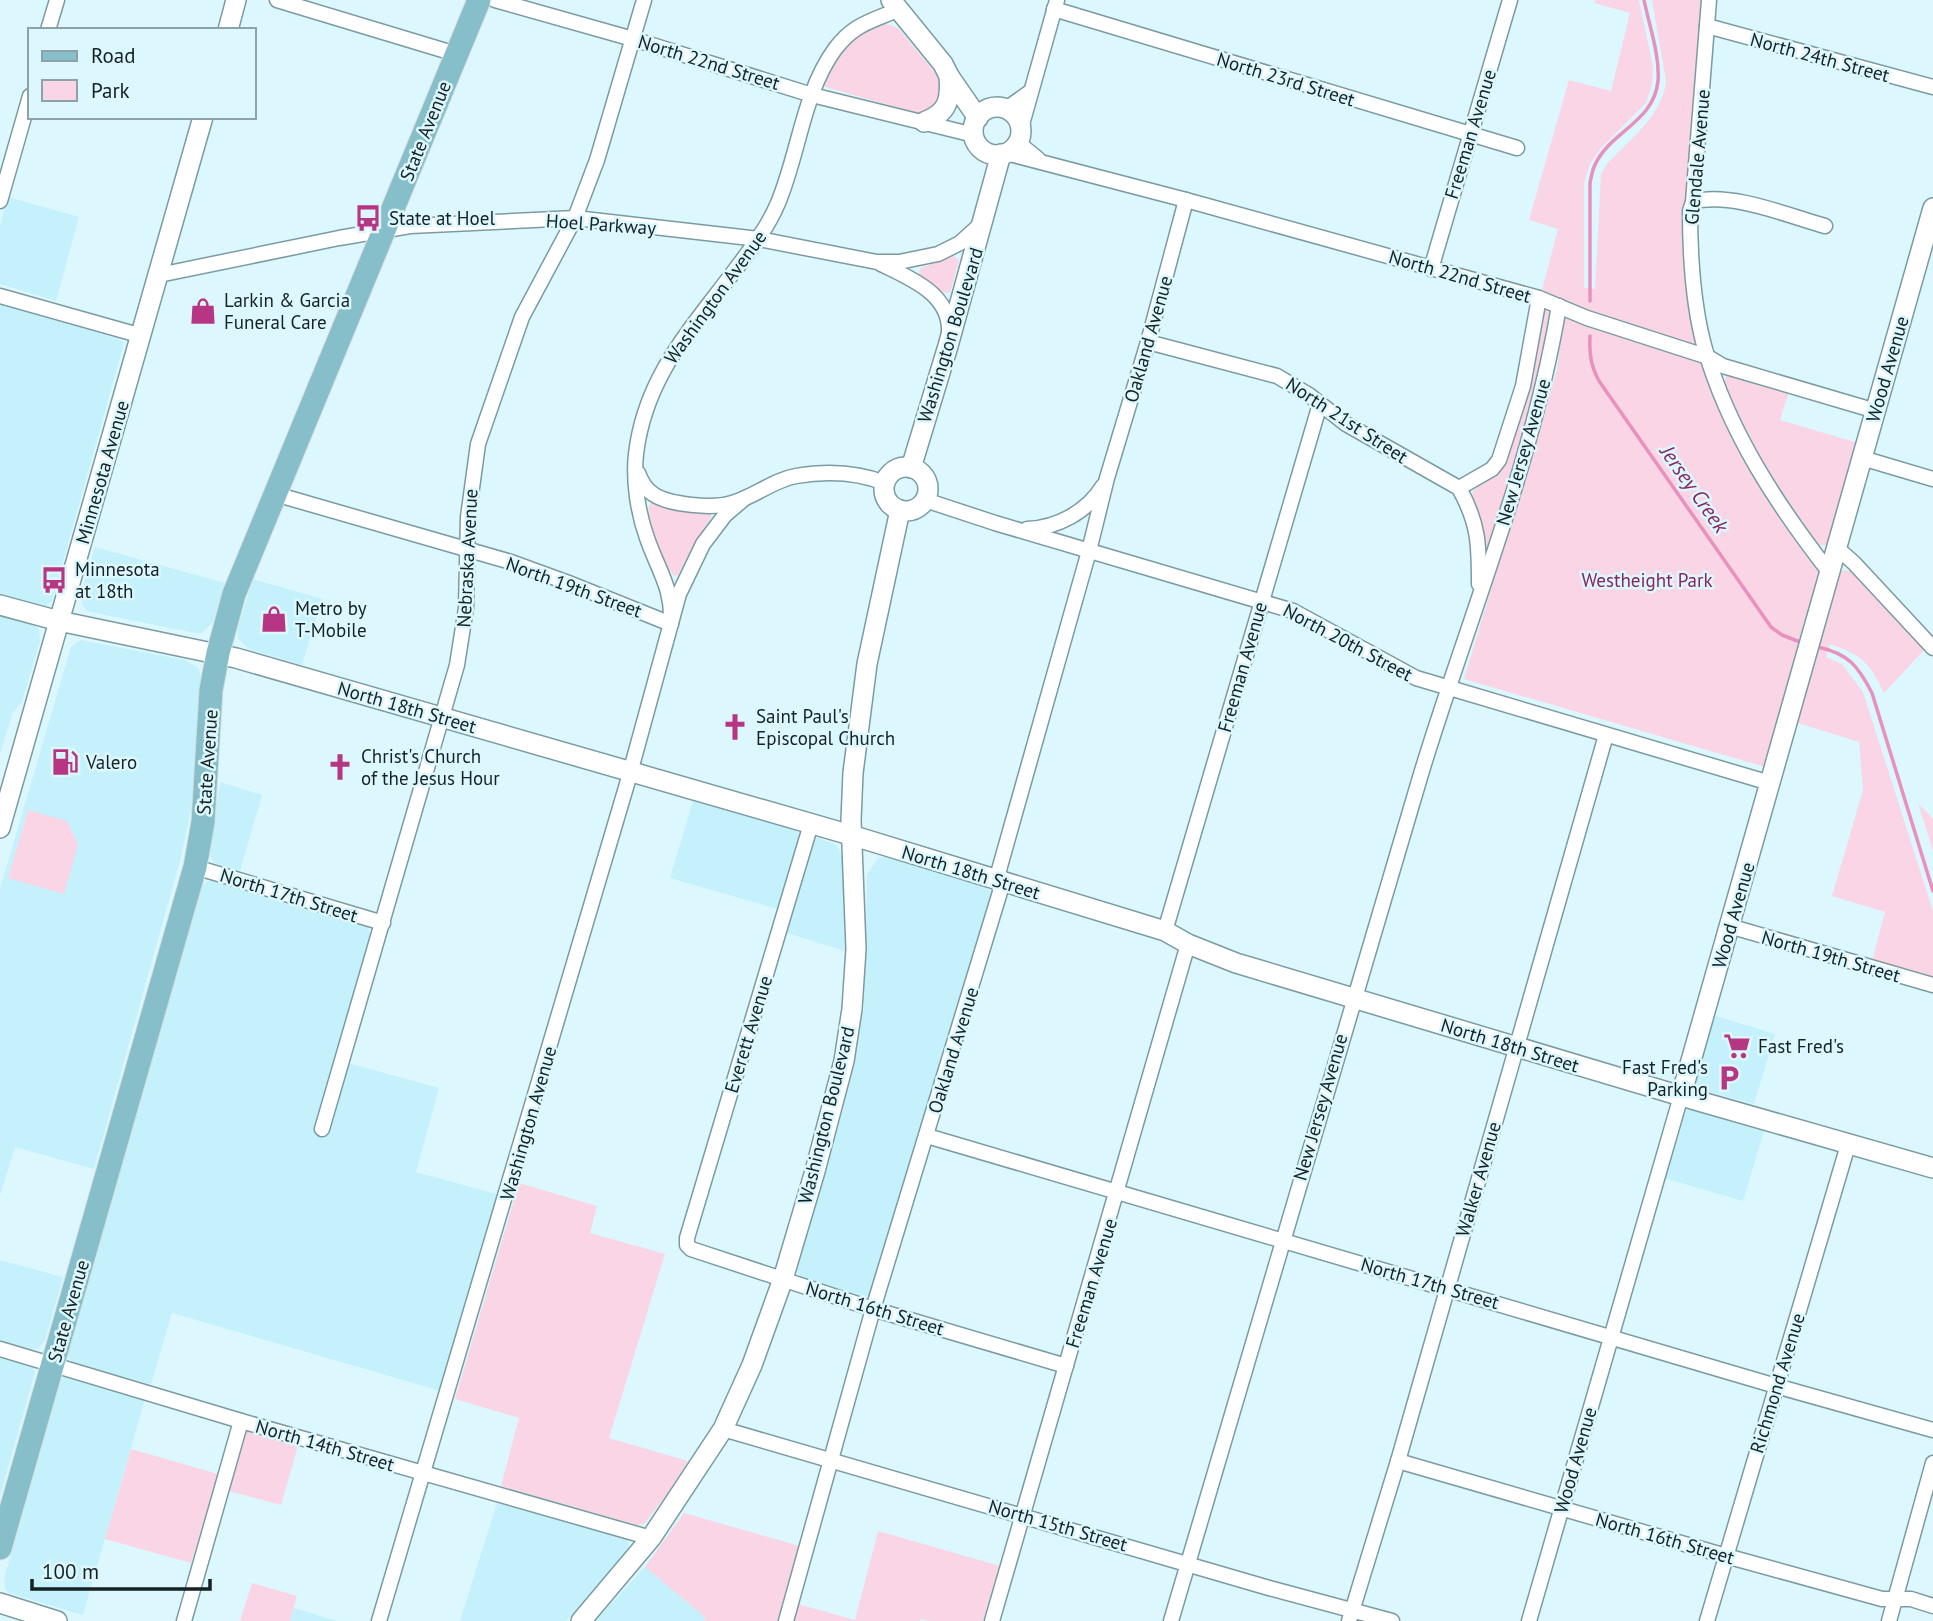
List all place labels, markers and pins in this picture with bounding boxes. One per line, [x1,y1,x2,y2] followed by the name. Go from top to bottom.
[353,203,383,233] bus stop icon: State at Hoel
[389,206,495,230] place label: State at Hoel
[224,288,350,334] place label: Larkin & Garcia Funeral Care
[188,296,218,326] shop icon: Larkin & Garcia Funeral Care
[75,557,160,603] place label: Minnesota at 18th
[39,565,69,595] bus stop icon: Minnesota at 18th
[295,596,367,642] place label: Metro by T-Mobile
[259,604,289,634] shop icon: Metro by T-Mobile
[756,704,895,750] place label: Saint Paul's Episcopal Church
[720,712,750,742] church icon: Saint Paul's Episcopal Church
[361,744,500,790] place label: Christ's Church of the Jesus Hour
[50,747,80,777] fuel station icon: Valero
[85,750,137,774] place label: Valero
[325,752,355,782] church icon: Christ's Church of the Jesus Hour
[1722,1031,1752,1061] supermarket icon: Fast Fred's
[1758,1034,1844,1058] place label: Fast Fred's
[1622,1055,1708,1101] place label: Fast Fred's Parking
[1714,1063,1744,1093] parking icon: Fast Fred's Parking

